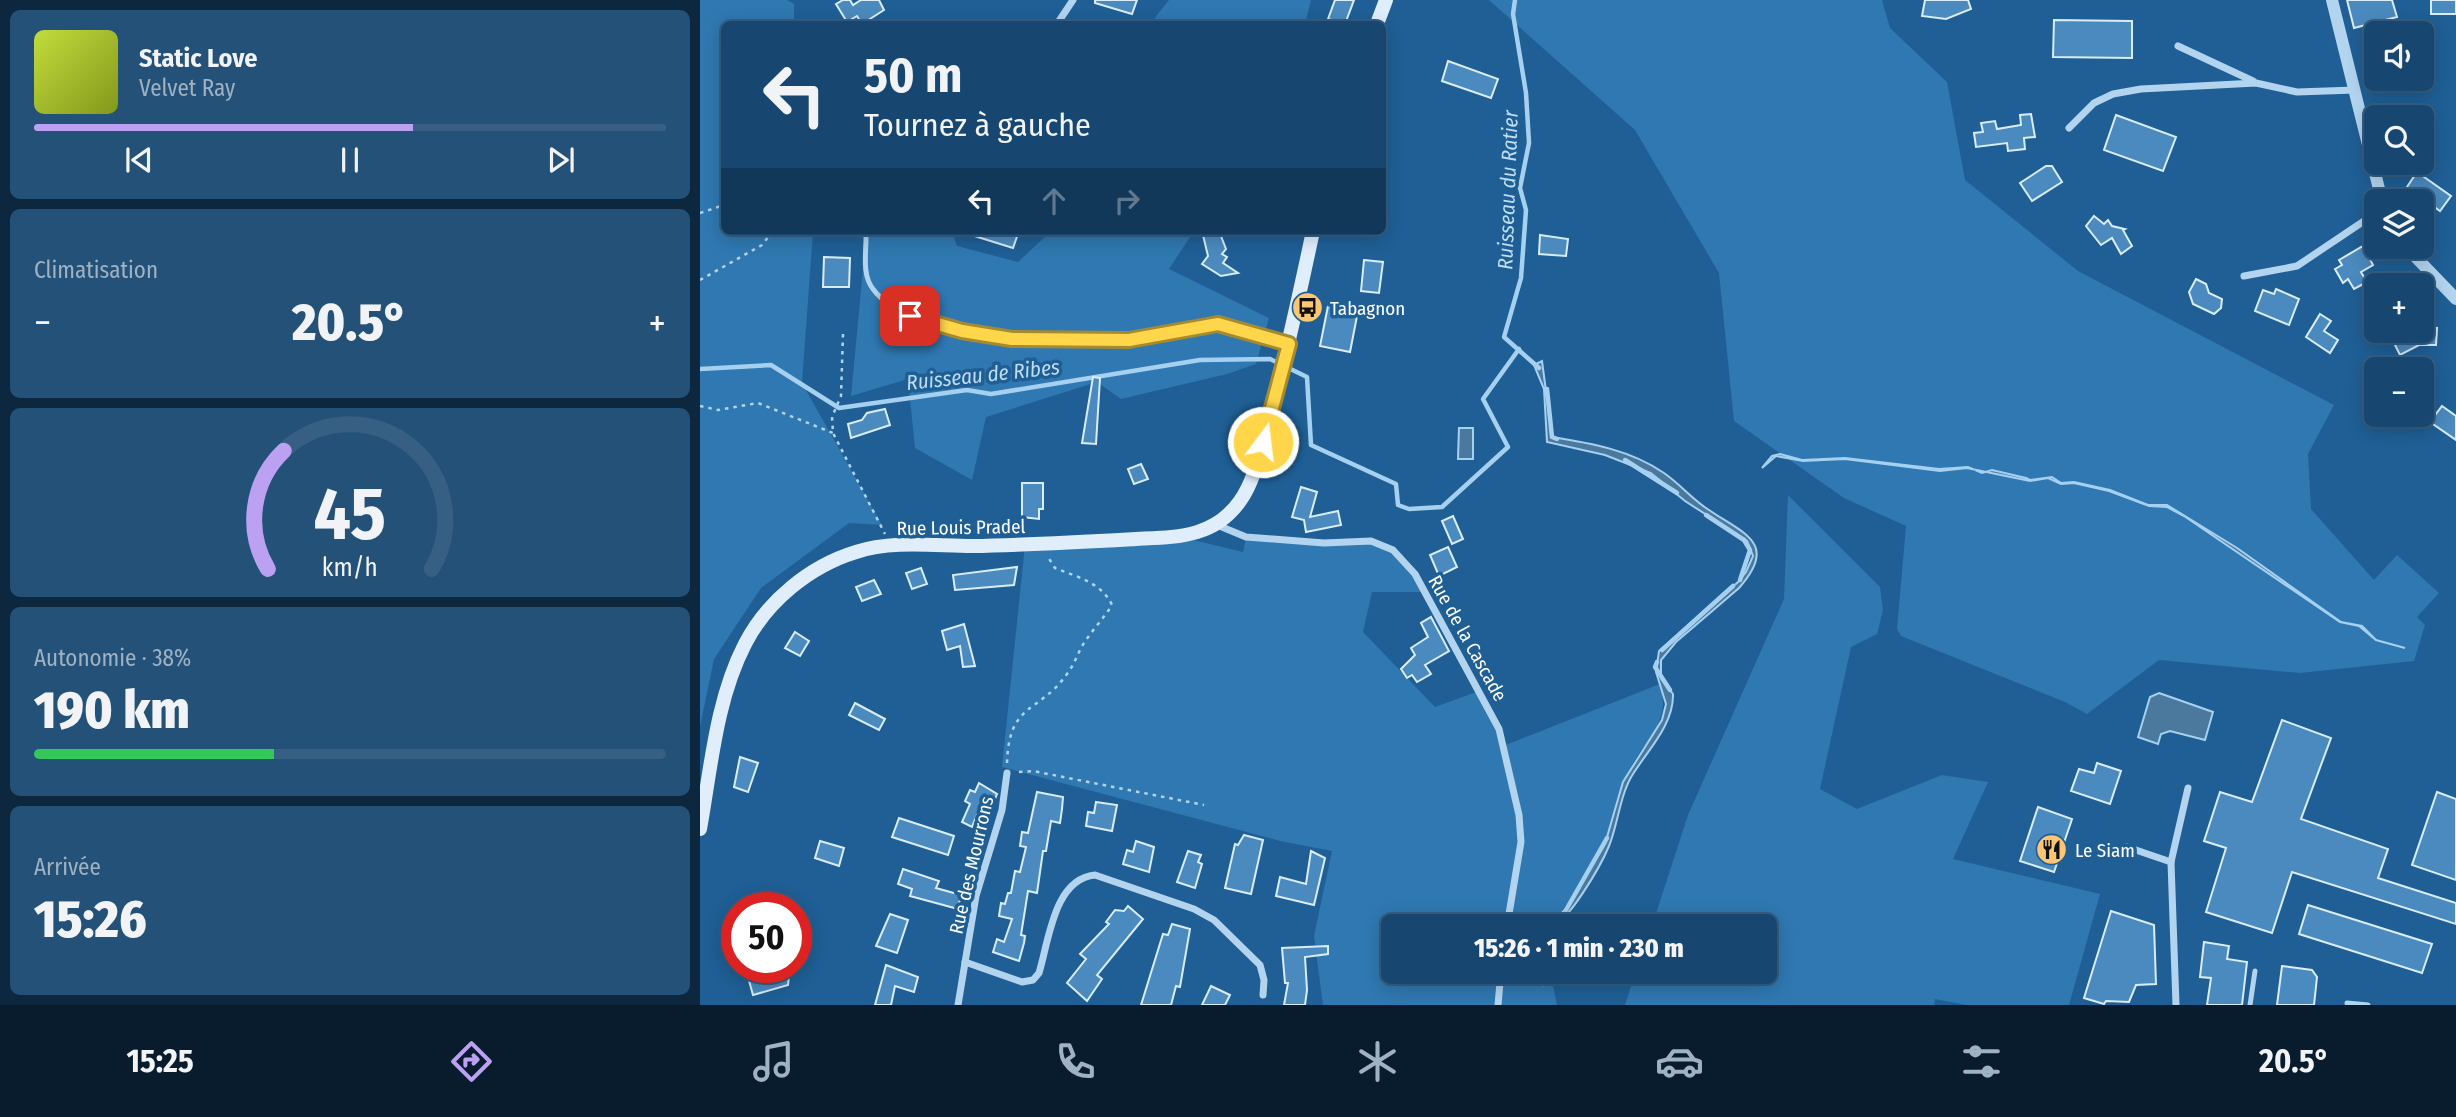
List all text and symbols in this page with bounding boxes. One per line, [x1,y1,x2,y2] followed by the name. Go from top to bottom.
[2364,21,2434,427] map controls
[2364,21,2434,91] button: sound
[139,43,257,74] text: Static Love
[864,46,962,105] text: 50 m
[749,49,840,140] icon: left
[139,74,235,102] text: Velvet Ray
[2364,105,2434,175] button: search
[864,106,1091,144] text: Tournez à gauche
[1492,109,1524,270] water label: Ruisseau du Ratier
[120,141,158,179] icon: previous
[331,141,369,179] icon: pause
[542,141,580,179] icon: next
[962,182,1000,220] icon: left
[1035,182,1073,220] icon: ahead
[1108,182,1146,220] icon: right
[2364,189,2434,259] button: layers
[34,256,158,284] text: Climatisation
[2364,273,2434,343] button: +
[880,286,940,346] pin
[292,291,408,354] text: 20.5°
[1290,291,1324,325] bus stop icon: Tabagnon
[891,297,929,335] icon: arrive
[1330,297,1405,320] place label: Tabagnon
[34,300,51,346] text: −
[649,300,666,346] text: +
[905,354,1061,396] water label: Ruisseau de Ribes
[2364,357,2434,427] button: −
[1226,405,1300,479] position arrow
[314,471,386,558] text: 45
[896,515,1026,540] street label: Rue Louis Pradel
[322,552,378,582] text: km/h
[1423,571,1512,705] street label: Rue de la Cascade
[34,644,191,672] text: Autonomie · 38%
[34,679,190,742] text: 190 km
[944,794,999,936] street label: Rue des Mourrons
[2035,833,2069,867] restaurant icon: Le Siam
[2075,839,2135,862] place label: Le Siam
[34,853,101,881] text: Arrivée
[34,888,147,951] text: 15:26
[721,892,812,983] speed limit sign: 50
[1474,933,1684,964] text: 15:26 · 1 min · 230 m
[447,1037,496,1086] icon: directions
[749,1037,798,1086] icon: music
[1051,1037,1100,1086] icon: phone
[1353,1037,1402,1086] icon: climate
[1655,1037,1704,1086] icon: car
[1957,1037,2006,1086] icon: filters
[127,1042,194,1080] text: 15:25
[2259,1042,2329,1080] text: 20.5°

